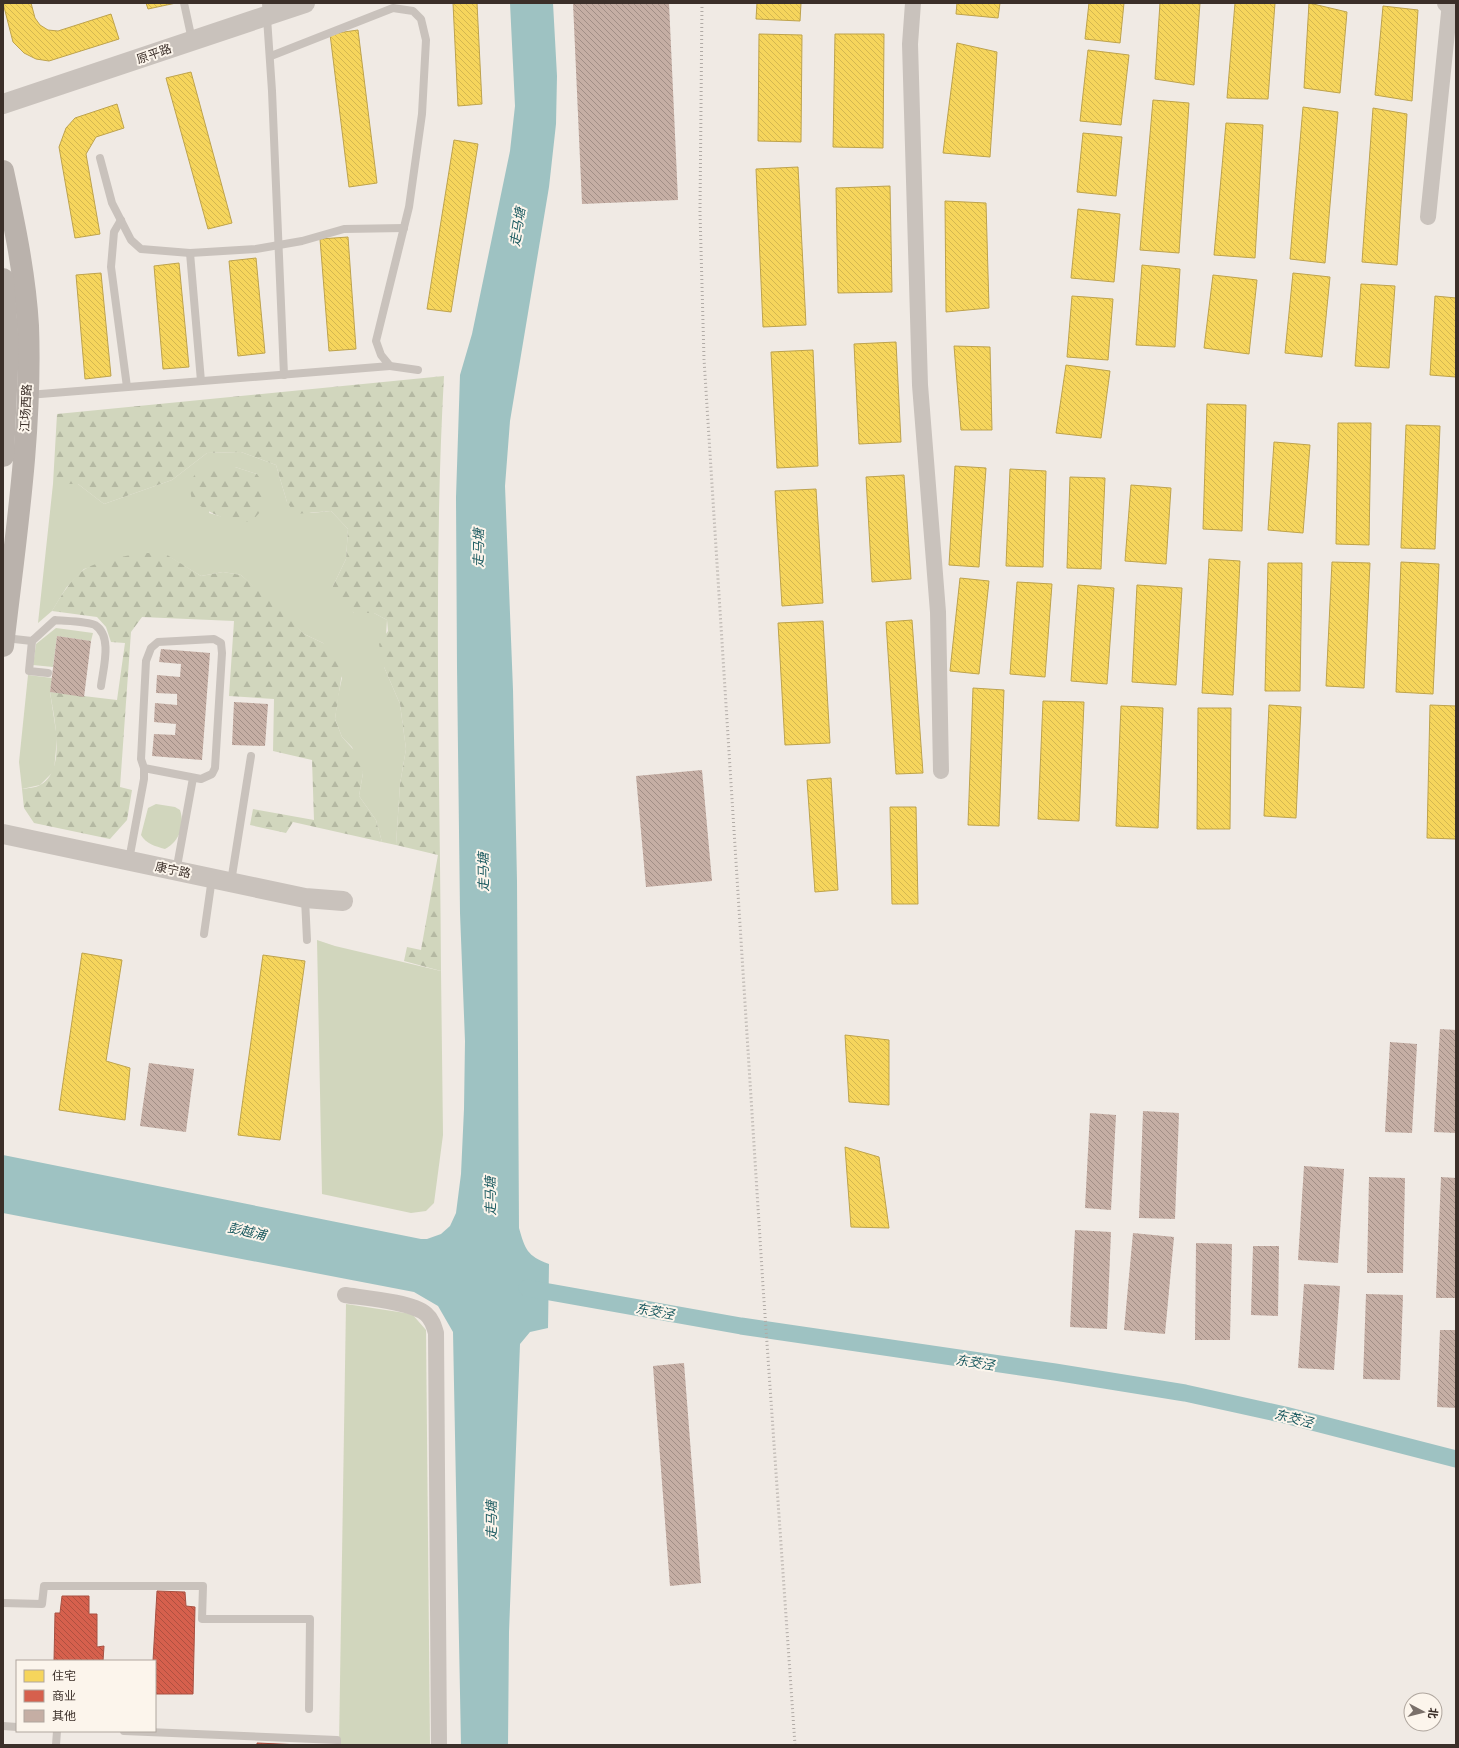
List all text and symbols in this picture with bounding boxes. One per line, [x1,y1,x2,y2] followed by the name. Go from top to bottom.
[135,42,173,66] street label: 原平路
[507,205,528,248] water label: 走马塘
[18,384,34,432] street label: 江场西路
[471,526,486,568] water label: 走马塘
[476,850,491,892] water label: 走马塘
[154,859,192,881] street label: 康宁路
[483,1174,498,1216] water label: 走马塘
[226,1220,269,1243] water label: 彭越浦
[634,1301,677,1323] water label: 东茭泾
[954,1352,997,1373] water label: 东茭泾
[1273,1406,1317,1431] water label: 东茭泾
[484,1499,499,1540] water label: 走马塘
[16,1660,156,1732] legend
[52,1669,76,1683] text: 住宅
[52,1689,76,1703] text: 商业
[1403,1692,1443,1732] north arrow
[1425,1707,1440,1719] text: 北
[52,1709,76,1723] text: 其他

